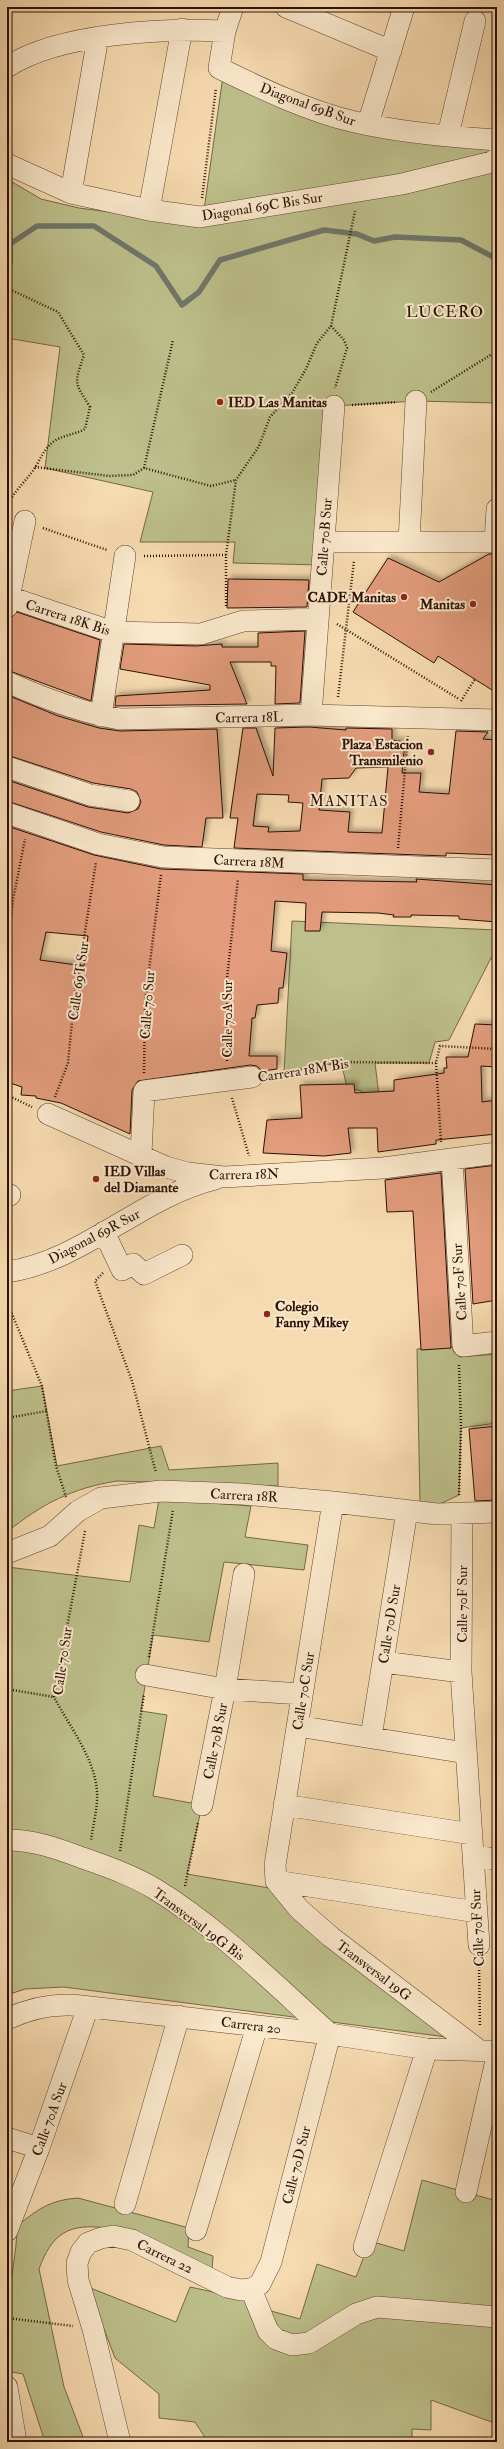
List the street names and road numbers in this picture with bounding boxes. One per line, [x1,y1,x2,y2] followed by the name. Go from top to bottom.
[258,79,359,130] street label: Diagonal 69B Sur
[200,188,325,224] street label: Diagonal 69C Bis Sur
[313,497,336,576] street label: Calle 70B Sur
[23,596,113,639] street label: Carrera 18K Bis
[215,708,283,727] street label: Carrera 18L
[213,851,285,872] street label: Carrera 18M
[65,940,93,1022] street label: Calle 69T Sur
[137,969,158,1040] street label: Calle 70 Sur
[219,979,236,1058] street label: Calle 70A Sur
[256,1055,350,1086] street label: Carrera 18M Bis
[209,1165,280,1184] street label: Carrera 18N
[45,1205,144,1268] street label: Diagonal 69R Sur
[448,1242,471,1321] street label: Calle 70F Sur
[210,1485,279,1506] street label: Carrera 18R
[454,1565,471,1643] street label: Calle 70F Sur
[375,1582,404,1665] street label: Calle 70D Sur
[49,1625,76,1696] street label: Calle 70 Sur
[289,1650,318,1731] street label: Calle 70C Sur
[200,1701,231,1781] street label: Calle 70B Sur
[150,1884,248,1965] street label: Transversal 19G Bis
[467,1888,488,1967] street label: Calle 70F Sur
[333,1937,415,2004] street label: Transversal 19G
[220,2013,282,2038] street label: Carrera 20
[28,2079,71,2158] street label: Calle 70A Sur
[279,2124,315,2206] street label: Calle 70D Sur
[134,2236,196,2277] street label: Carrera 22

